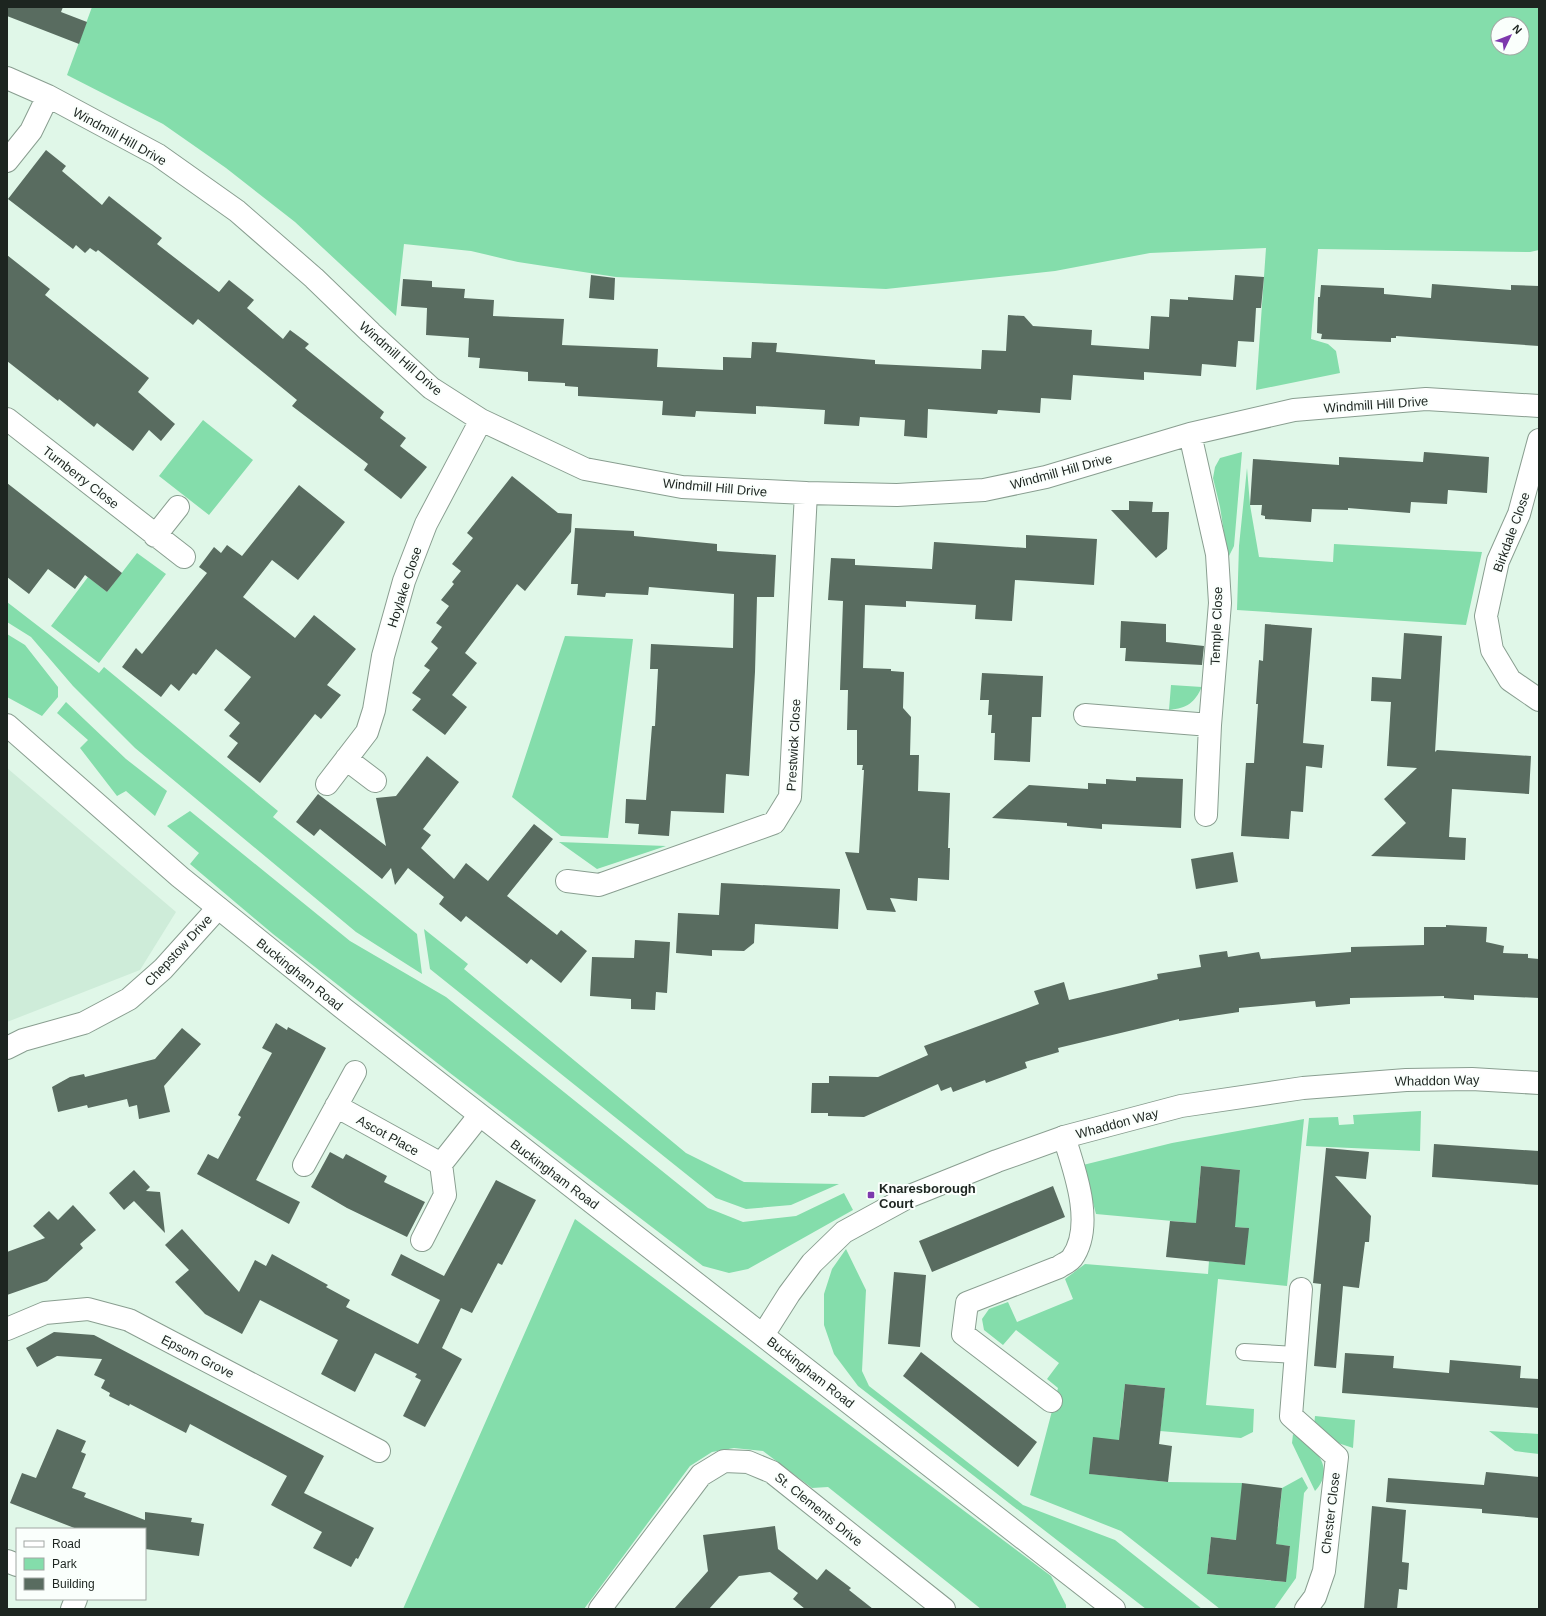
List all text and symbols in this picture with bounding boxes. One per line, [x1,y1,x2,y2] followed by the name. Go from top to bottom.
[1490,16,1530,56] north arrow
[1510,22,1524,36] text: N
[70,104,169,168] street label: Windmill Hill Drive
[356,318,445,398] street label: Windmill Hill Drive
[1323,393,1429,416] street label: Windmill Hill Drive
[40,443,122,512] street label: Turnberry Close
[1009,451,1114,492] street label: Windmill Hill Drive
[662,475,768,500] street label: Windmill Hill Drive
[1490,490,1533,574] street label: Birkdale Close
[384,545,425,629] street label: Hoylake Close
[1208,586,1225,666] street label: Temple Close
[784,698,803,792] street label: Prestwick Close
[142,912,215,989] street label: Chepstow Drive
[254,935,346,1014] street label: Buckingham Road
[1394,1072,1480,1089] street label: Whaddon Way
[1074,1105,1160,1142] street label: Whaddon Way
[354,1112,421,1159] street label: Ascot Place
[508,1136,602,1212] street label: Buckingham Road
[879,1181,976,1211] place label: Knaresborough Court
[866,1190,876,1200] marker: Knaresborough Court
[159,1332,237,1381] street label: Epsom Grove
[764,1334,857,1411] street label: Buckingham Road
[772,1469,866,1549] street label: St. Clements Drive
[1318,1471,1343,1555] street label: Chester Close
[16,1528,146,1600] legend
[52,1537,81,1551] text: Road
[52,1557,78,1571] text: Park
[52,1577,95,1591] text: Building

